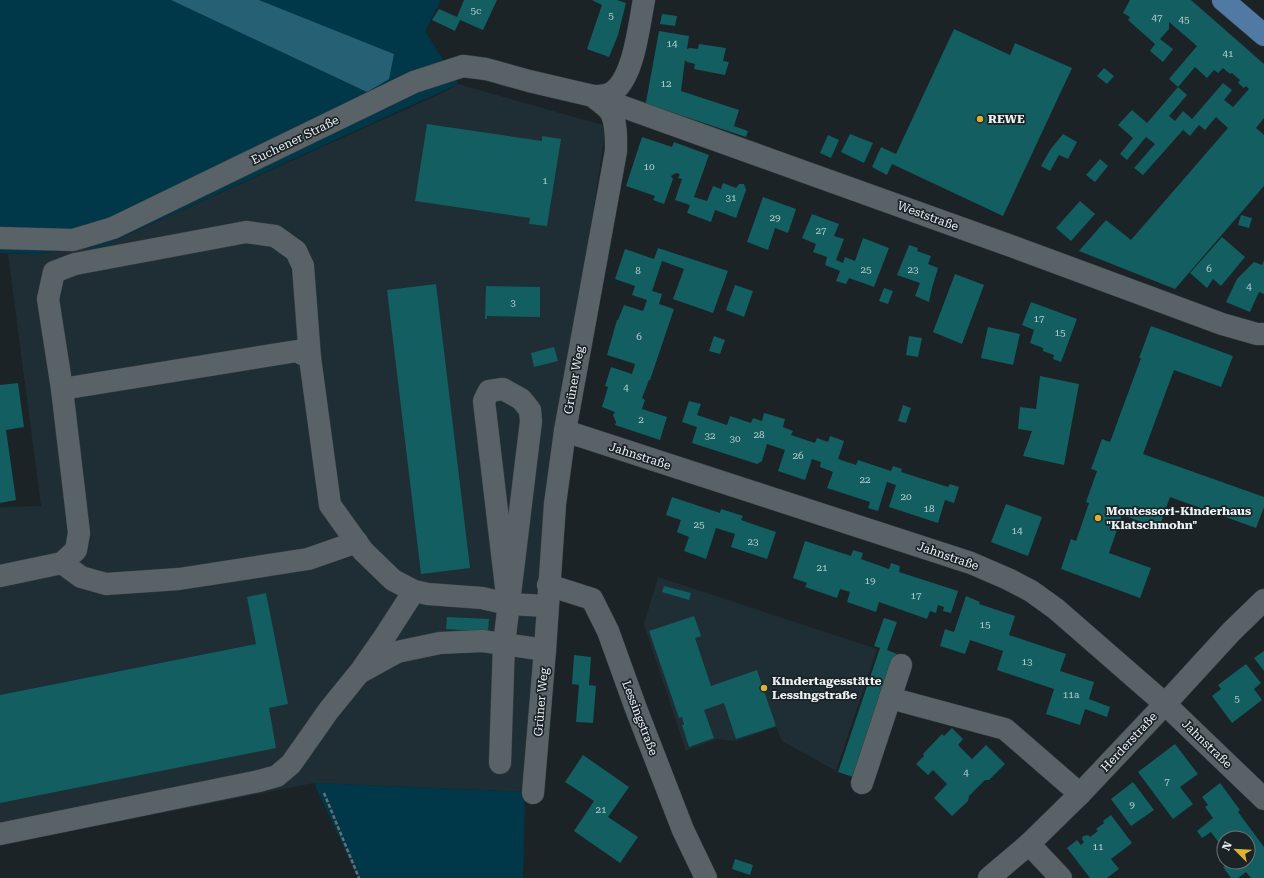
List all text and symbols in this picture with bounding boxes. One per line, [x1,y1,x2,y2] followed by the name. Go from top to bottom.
[470,5,482,16] house number: 5c
[608,10,614,21] house number: 5
[1151,12,1163,23] house number: 47
[1178,14,1190,25] house number: 45
[666,38,678,49] house number: 14
[1222,48,1234,59] house number: 41
[660,78,672,89] house number: 12
[988,112,1025,126] place label: REWE
[249,113,341,167] street label: Euchener Straße
[975,114,985,124] marker: REWE
[643,161,655,172] house number: 10
[542,175,548,186] house number: 1
[725,192,737,203] house number: 31
[896,198,961,234] street label: Weststraße
[769,212,781,223] house number: 29
[815,225,827,236] house number: 27
[1206,263,1212,274] house number: 6
[860,264,872,275] house number: 25
[907,264,919,275] house number: 23
[635,265,641,276] house number: 8
[1246,281,1252,292] house number: 4
[510,297,516,308] house number: 3
[1033,313,1045,324] house number: 17
[1054,327,1066,338] house number: 15
[636,331,642,342] house number: 6
[561,345,587,415] street label: Grüner Weg
[623,382,629,393] house number: 4
[638,414,644,425] house number: 2
[753,429,765,440] house number: 28
[704,430,716,441] house number: 32
[729,433,741,444] house number: 30
[607,439,673,473] street label: Jahnstraße
[792,450,804,461] house number: 26
[859,474,871,485] house number: 22
[900,491,912,502] house number: 20
[923,503,935,514] house number: 18
[1106,504,1251,532] place label: Montessori-Kinderhaus "Klatschmohn"
[1093,513,1103,523] marker: Montessori-Kinderhaus "Klatschmohn"
[693,519,705,530] house number: 25
[1011,525,1023,536] house number: 14
[747,536,759,547] house number: 23
[915,539,981,573] street label: Jahnstraße
[816,562,828,573] house number: 21
[864,575,876,586] house number: 19
[910,590,922,601] house number: 17
[979,619,991,630] house number: 15
[1021,656,1033,667] house number: 13
[531,667,551,737] street label: Grüner Weg
[772,674,882,702] place label: Kindertagesstätte Lessingstraße
[619,678,661,758] street label: Lessingstraße
[759,683,769,693] marker: Kindertagesstätte Lessingstraße
[1063,689,1080,700] house number: 11a
[1234,693,1240,704] house number: 5
[1098,709,1160,775] street label: Herderstraße
[1179,717,1235,772] street label: Jahnstraße
[963,767,969,778] house number: 4
[1164,776,1170,787] house number: 7
[1129,799,1135,810] house number: 9
[595,804,607,815] house number: 21
[1216,830,1256,870] north arrow
[1220,839,1235,853] text: N
[1092,841,1104,852] house number: 11

